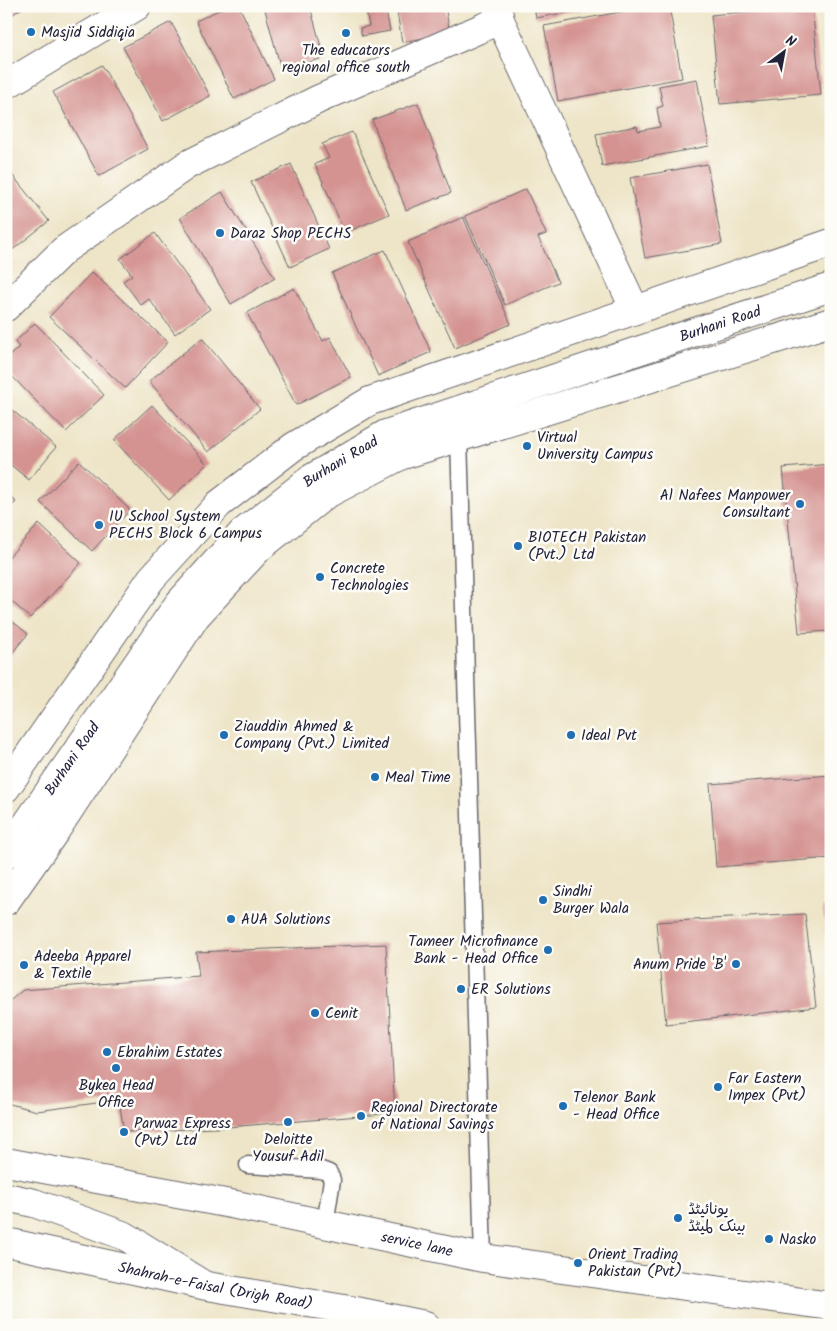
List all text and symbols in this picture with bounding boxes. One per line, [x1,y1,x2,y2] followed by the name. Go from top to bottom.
[41,21,135,45] place label: Masjid Siddiqia
[25,26,37,38] marker: Masjid Siddiqia
[340,27,352,39] marker: The educators regional office south
[760,28,810,78] north arrow
[781,30,800,54] text: N
[282,39,410,80] place label: The educators regional office south
[230,222,351,246] place label: Daraz Shop PECHS
[214,227,226,239] marker: Daraz Shop PECHS
[677,300,765,349] street label: Burhani Road
[537,426,654,467] place label: Virtual University Campus
[298,430,384,494] street label: Burhani Road
[521,440,533,452] marker: Virtual University Campus
[660,484,791,525] place label: Al Nafees Manpower Consultant
[794,498,806,510] marker: Al Nafees Manpower Consultant
[109,505,262,546] place label: IU School System PECHS Block 6 Campus
[93,519,105,531] marker: IU School System PECHS Block 6 Campus
[528,526,646,567] place label: BIOTECH Pakistan (Pvt.) Ltd
[512,540,524,552] marker: BIOTECH Pakistan (Pvt.) Ltd
[330,557,409,598] place label: Concrete Technologies
[314,571,326,583] marker: Concrete Technologies
[234,715,389,756] place label: Ziauddin Ahmed & Company (Pvt.) Limited
[39,717,107,801] street label: Burhani Road
[581,724,637,748] place label: Ideal Pvt
[218,729,230,741] marker: Ziauddin Ahmed & Company (Pvt.) Limited
[565,729,577,741] marker: Ideal Pvt
[385,766,451,790] place label: Meal Time
[369,771,381,783] marker: Meal Time
[553,880,629,921] place label: Sindhi Burger Wala
[537,894,549,906] marker: Sindhi Burger Wala
[241,908,331,932] place label: AUA Solutions
[225,913,237,925] marker: AUA Solutions
[408,930,538,971] place label: Tameer Microfinance Bank - Head Office
[542,944,554,956] marker: Tameer Microfinance Bank - Head Office
[34,945,131,986] place label: Adeeba Apparel & Textile
[633,953,727,977] place label: Anum Pride 'B'
[730,958,742,970] marker: Anum Pride 'B'
[18,959,30,971] marker: Adeeba Apparel & Textile
[471,978,551,1002] place label: ER Solutions
[455,983,467,995] marker: ER Solutions
[325,1002,358,1026] place label: Cenit
[309,1007,321,1019] marker: Cenit
[117,1041,223,1065] place label: Ebrahim Estates
[101,1046,113,1058] marker: Ebrahim Estates
[110,1062,122,1074] marker: Bykea Head Office
[728,1067,806,1108] place label: Far Eastern Impex (Pvt)
[79,1074,154,1115] place label: Bykea Head Office
[712,1081,724,1093] marker: Far Eastern Impex (Pvt)
[573,1086,660,1127] place label: Telenor Bank - Head Office
[371,1096,498,1137] place label: Regional Directorate of National Savings
[557,1100,569,1112] marker: Telenor Bank - Head Office
[355,1110,367,1122] marker: Regional Directorate of National Savings
[134,1112,231,1153] place label: Parwaz Express (Pvt) Ltd
[282,1116,294,1128] marker: Deloitte Yousuf Adil
[118,1126,130,1138] marker: Parwaz Express (Pvt) Ltd
[252,1128,324,1169] place label: Deloitte Yousuf Adil
[688,1198,746,1239] place label: یونائیٹڈ بینک لمیٹڈ
[672,1212,684,1224] marker: یونائیٹڈ بینک لمیٹڈ
[378,1225,455,1264] street label: service lane
[779,1228,817,1252] place label: Nasko
[763,1233,775,1245] marker: Nasko
[588,1243,682,1284] place label: Orient Trading Pakistan (Pvt)
[116,1256,314,1317] street label: Shahrah-e-Faisal (Drigh Road)
[572,1257,584,1269] marker: Orient Trading Pakistan (Pvt)

